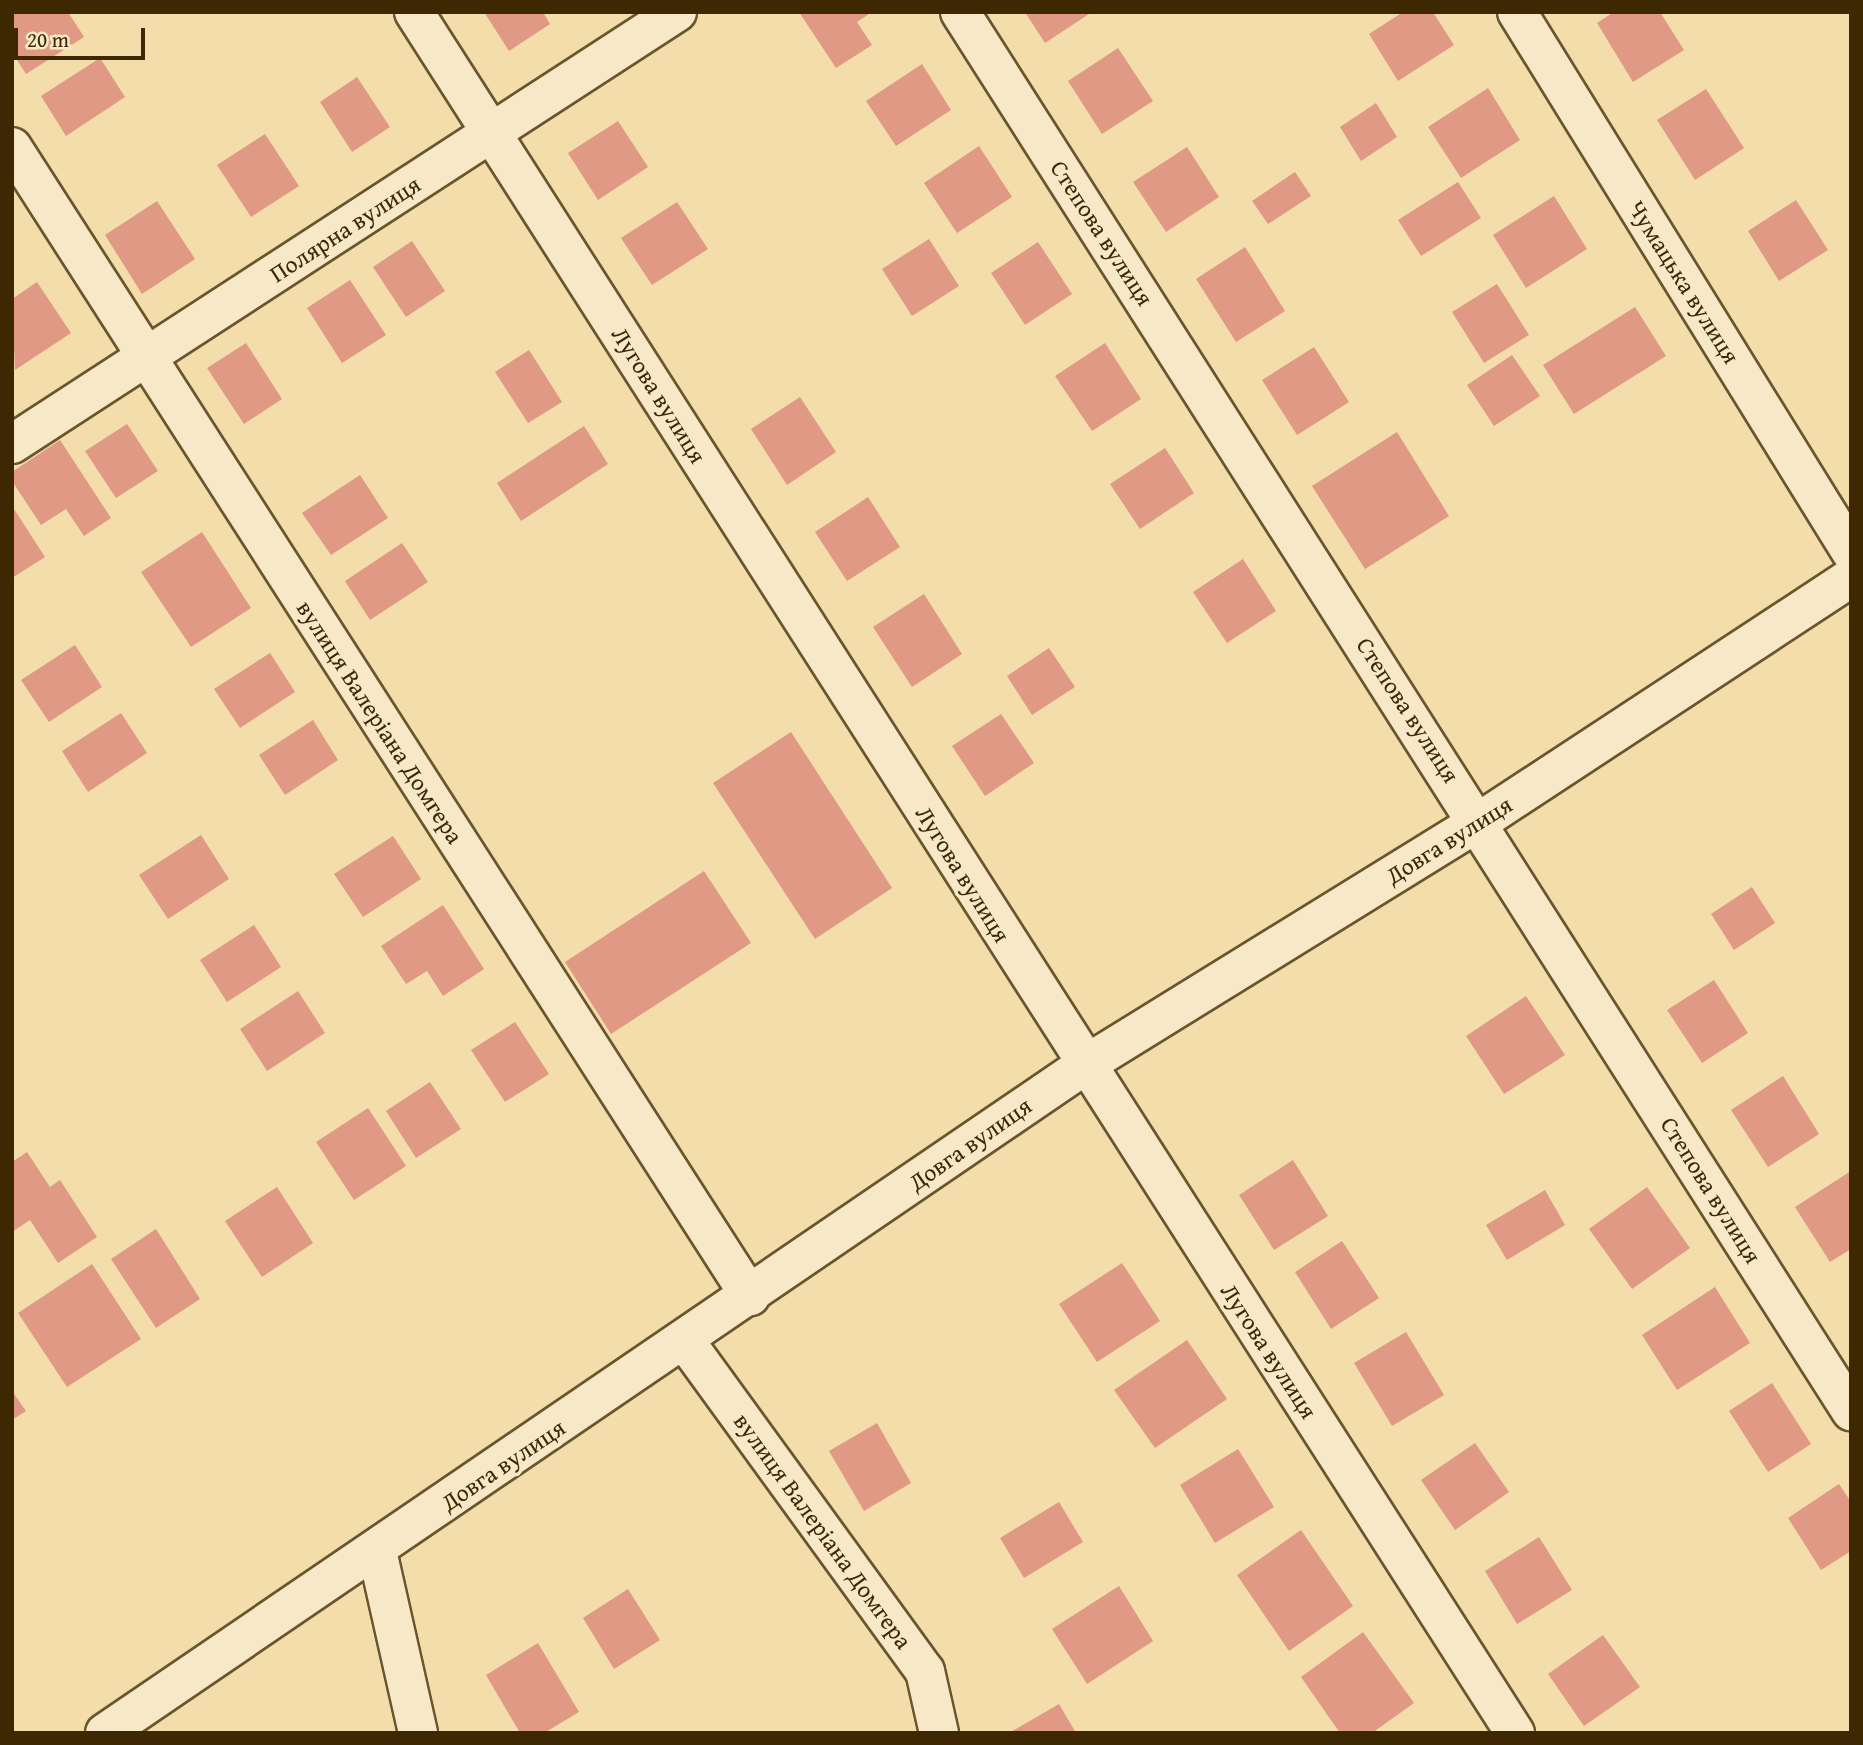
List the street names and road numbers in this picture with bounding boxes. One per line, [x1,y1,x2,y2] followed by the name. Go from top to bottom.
[1044,155,1160,311] street label: Степова вулиця
[264,170,426,288] street label: Полярна вулиця
[1622,195,1746,369] street label: Чумацька вулиця
[606,321,712,469] street label: Лугова вулиця
[291,595,469,849] street label: вулиця Валеріана Домгера
[1350,632,1466,788] street label: Степова вулиця
[1381,790,1517,890] street label: Довга вулиця
[910,800,1016,948] street label: Лугова вулиця
[903,1091,1037,1197] street label: Довга вулиця
[1654,1111,1768,1269] street label: Степова вулиця
[1215,1278,1323,1424] street label: Лугова вулиця
[728,1408,918,1654] street label: вулиця Валеріана Домгера
[436,1413,570,1517] street label: Довга вулиця

